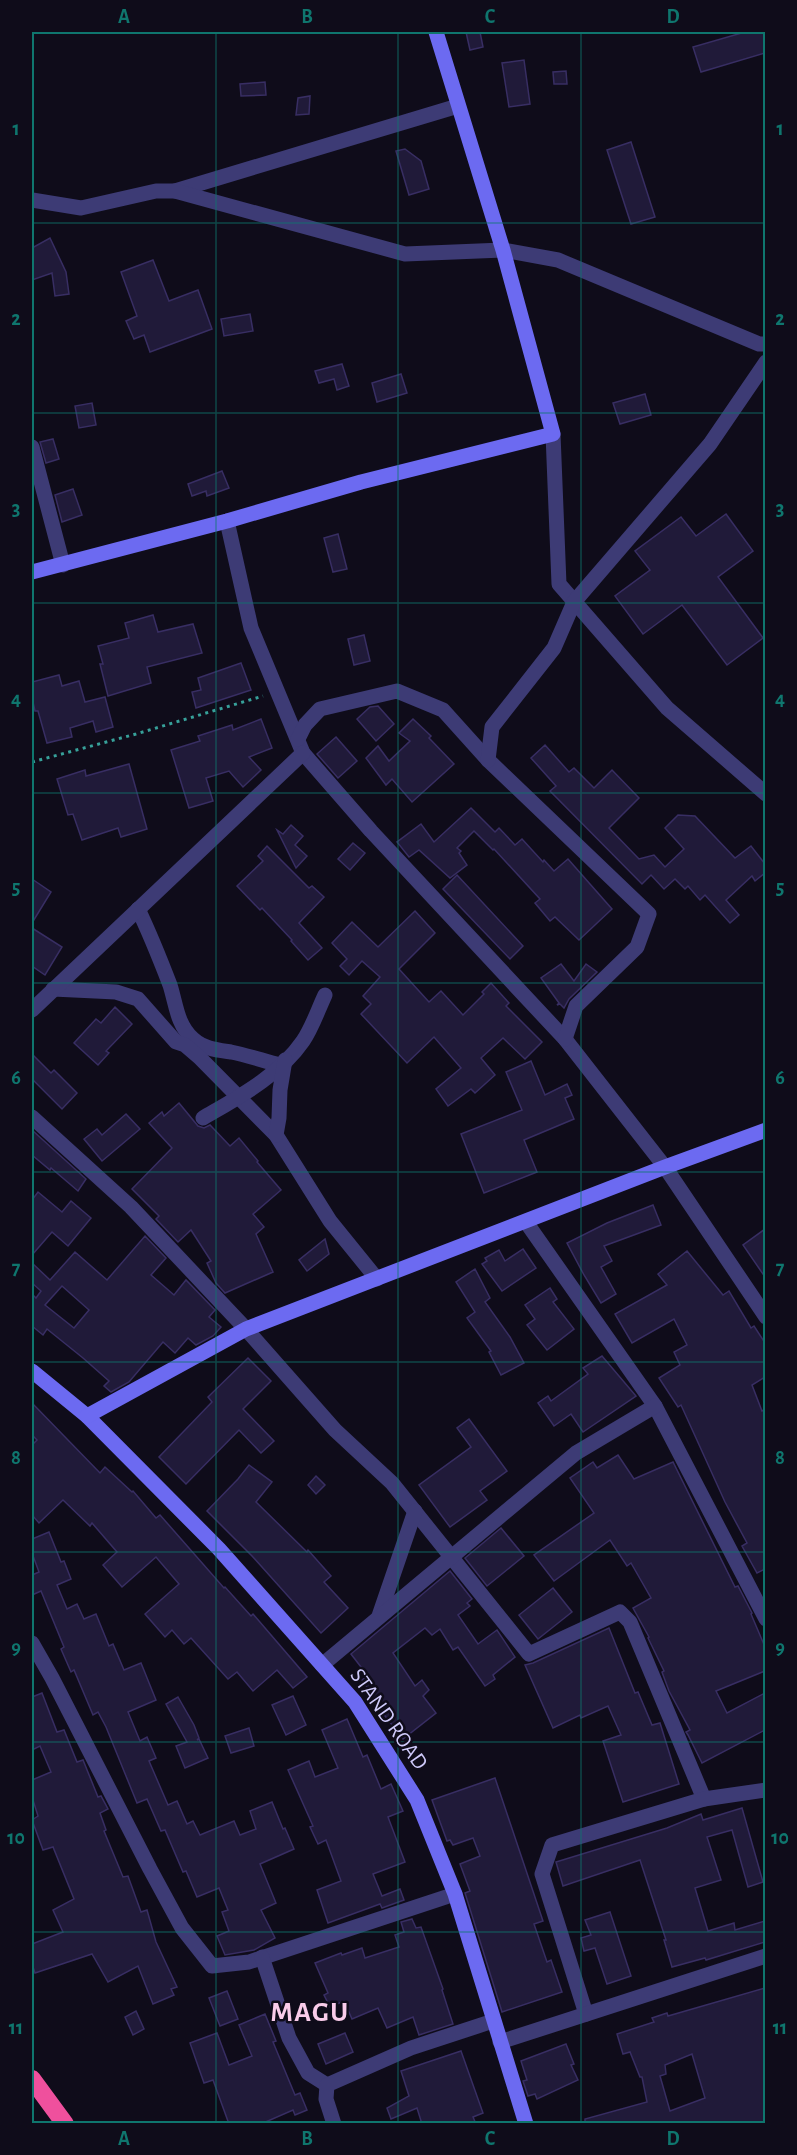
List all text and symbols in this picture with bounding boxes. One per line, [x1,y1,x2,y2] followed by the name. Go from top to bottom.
[118,7,130,27] text: A
[301,7,313,27] text: B
[485,7,496,27] text: C
[666,7,680,27] text: D
[12,119,20,139] text: 1
[776,119,784,139] text: 1
[11,309,21,329] text: 2
[775,309,785,329] text: 2
[12,499,20,519] text: 3
[776,499,784,519] text: 3
[11,689,21,709] text: 4
[775,689,785,709] text: 4
[12,878,20,898] text: 5
[776,878,784,898] text: 5
[11,1068,21,1088] text: 6
[775,1068,785,1088] text: 6
[12,1258,21,1278] text: 7
[776,1258,785,1278] text: 7
[11,1448,21,1468] text: 8
[775,1448,785,1468] text: 8
[11,1638,21,1658] text: 9
[775,1638,785,1658] text: 9
[346,1664,432,1774] street label: STAND ROAD
[7,1828,25,1848] text: 10
[771,1828,789,1848] text: 10
[270,1999,350,2027] district label: MAGU
[9,2018,23,2038] text: 11
[773,2018,787,2038] text: 11
[118,2129,130,2149] text: A
[301,2129,313,2149] text: B
[485,2129,496,2149] text: C
[666,2129,680,2149] text: D

